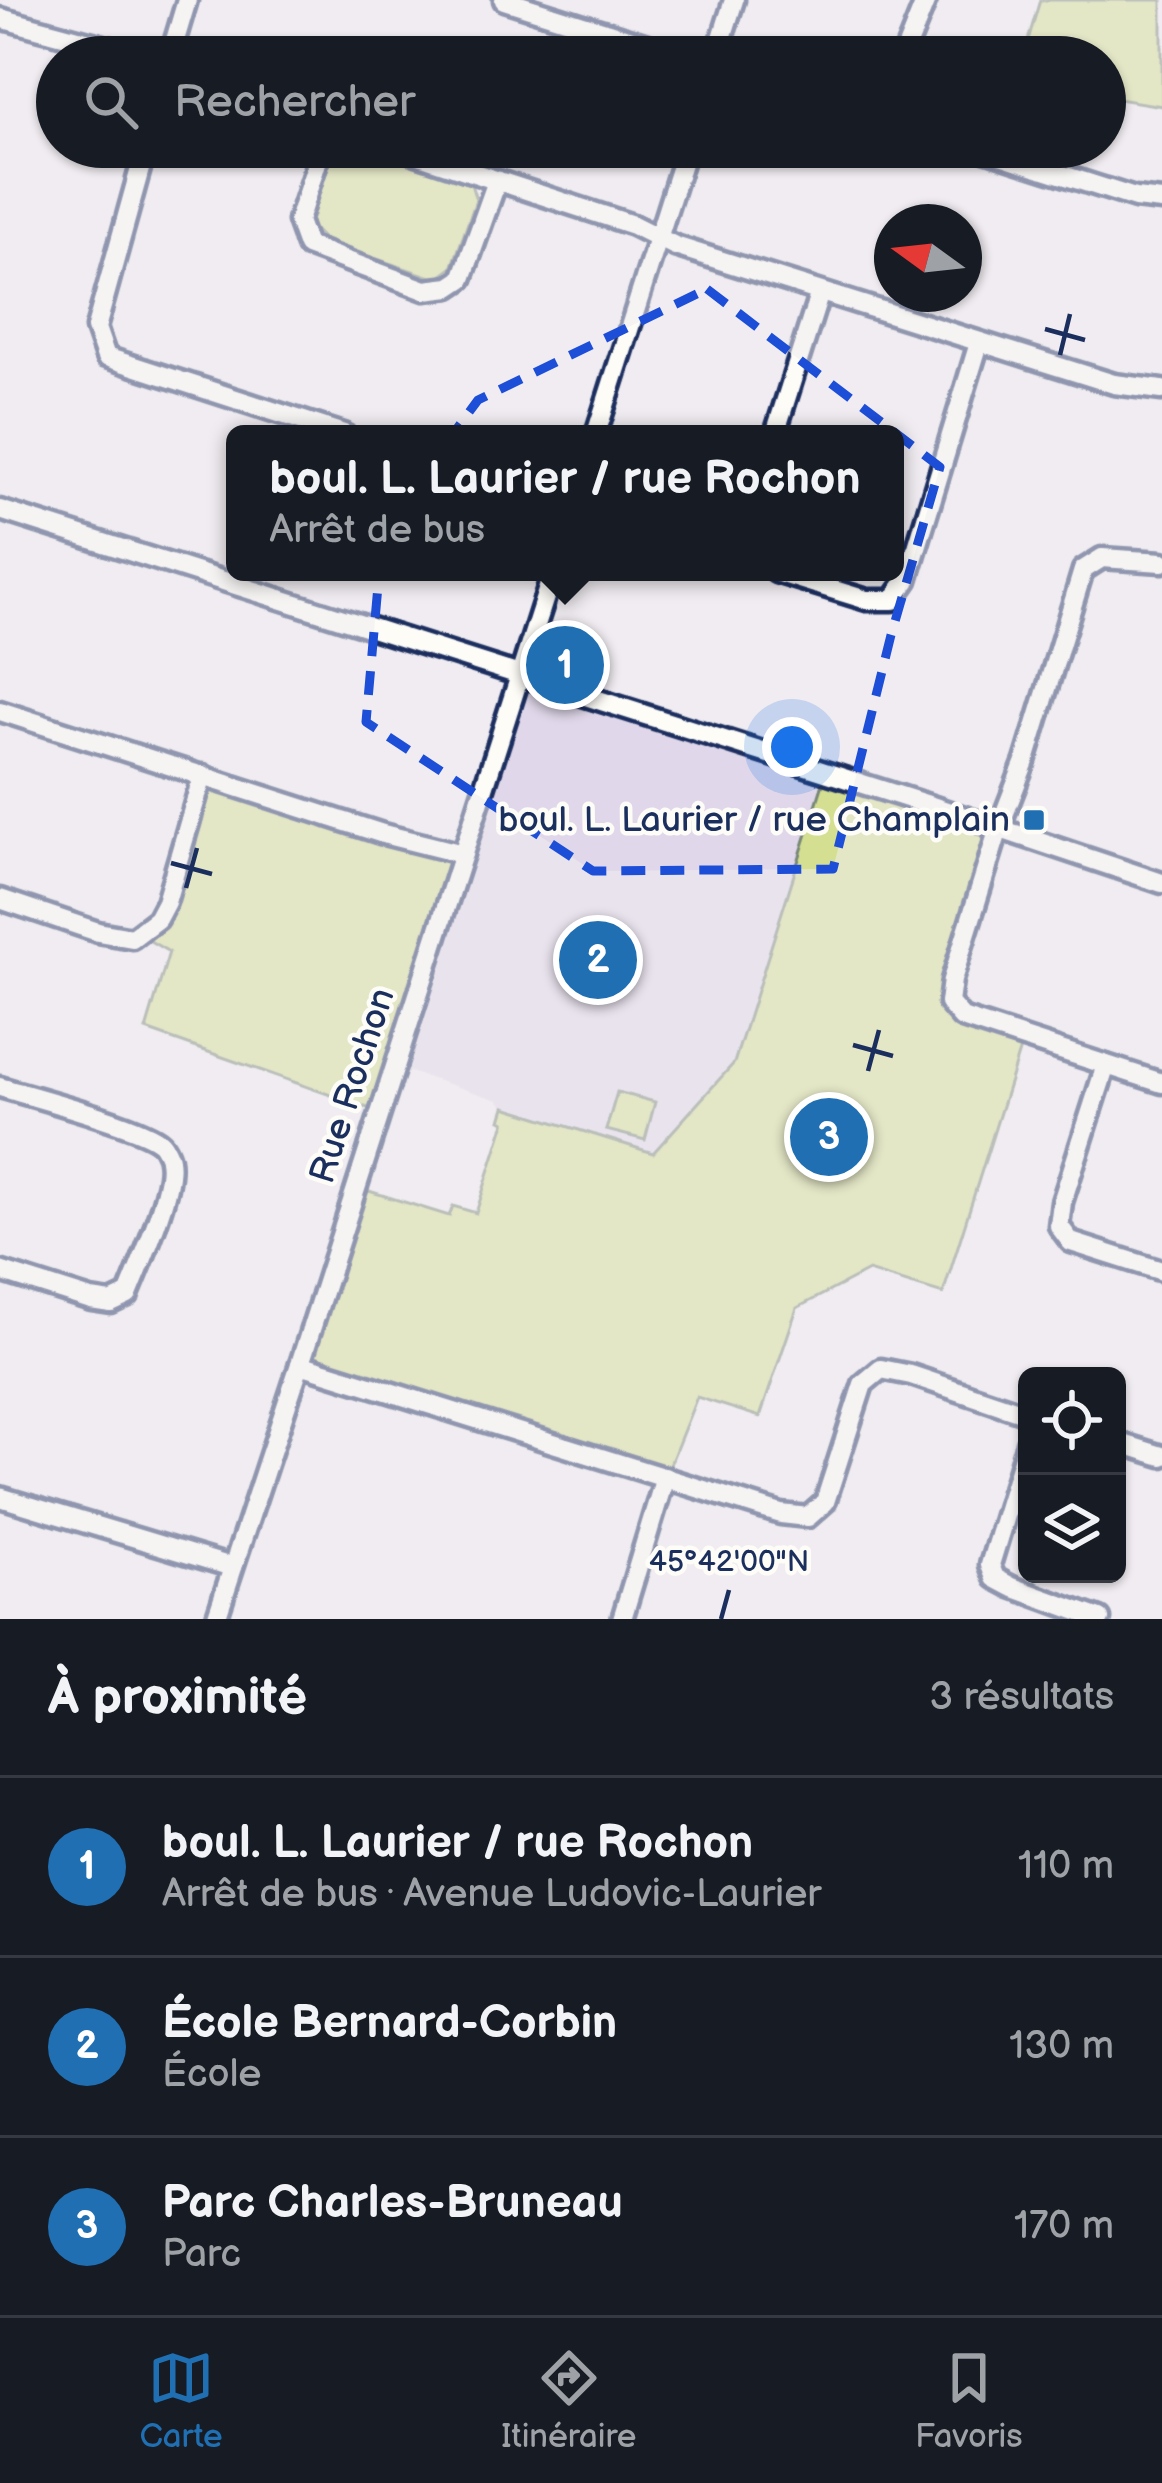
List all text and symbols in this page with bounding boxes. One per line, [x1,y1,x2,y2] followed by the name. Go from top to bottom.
[36,36,1126,168] search box
[78,69,144,135] icon: search
[174,75,415,130] text: Rechercher
[874,204,982,312] north arrow
[226,425,904,581] popup
[269,452,861,507] text: boul. L. Laurier / rue Rochon
[269,507,485,554] text: Arrêt de bus
[526,620,604,710] pin: 1
[762,717,822,777] your location
[498,799,1010,842] place label: boul. L. Laurier / rue Champlain
[1021,807,1047,833] marker: boul. L. Laurier / rue Champlain
[559,915,637,1005] pin: 2
[301,983,405,1189] street label: Rue Rochon
[790,1092,868,1182] pin: 3
[1018,1367,1126,1583] map controls
[1018,1367,1126,1475] button: locate
[1018,1475,1126,1583] button: layers
[649,1544,809,1580] text: 45°42'00"N
[48,1667,307,1728] text: À proximité
[929,1674,1114,1721] text: 3 résultats
[162,1816,753,1871] text: boul. L. Laurier / rue Rochon
[79,1843,95,1890] text: 1
[1018,1843,1114,1890] text: 110 m
[162,1871,821,1918] text: Arrêt de bus · Avenue Ludovic-Laurier
[162,1996,617,2051] text: École Bernard-Corbin
[75,2023,99,2070] text: 2
[1009,2023,1114,2070] text: 130 m
[162,2051,261,2098] text: École
[162,2176,623,2231] text: Parc Charles-Bruneau
[76,2203,98,2250] text: 3
[1014,2203,1114,2250] text: 170 m
[162,2231,241,2278] text: Parc
[139,2345,223,2457] tab: Carte
[501,2345,636,2457] tab: Itinéraire
[915,2345,1023,2457] tab: Favoris

